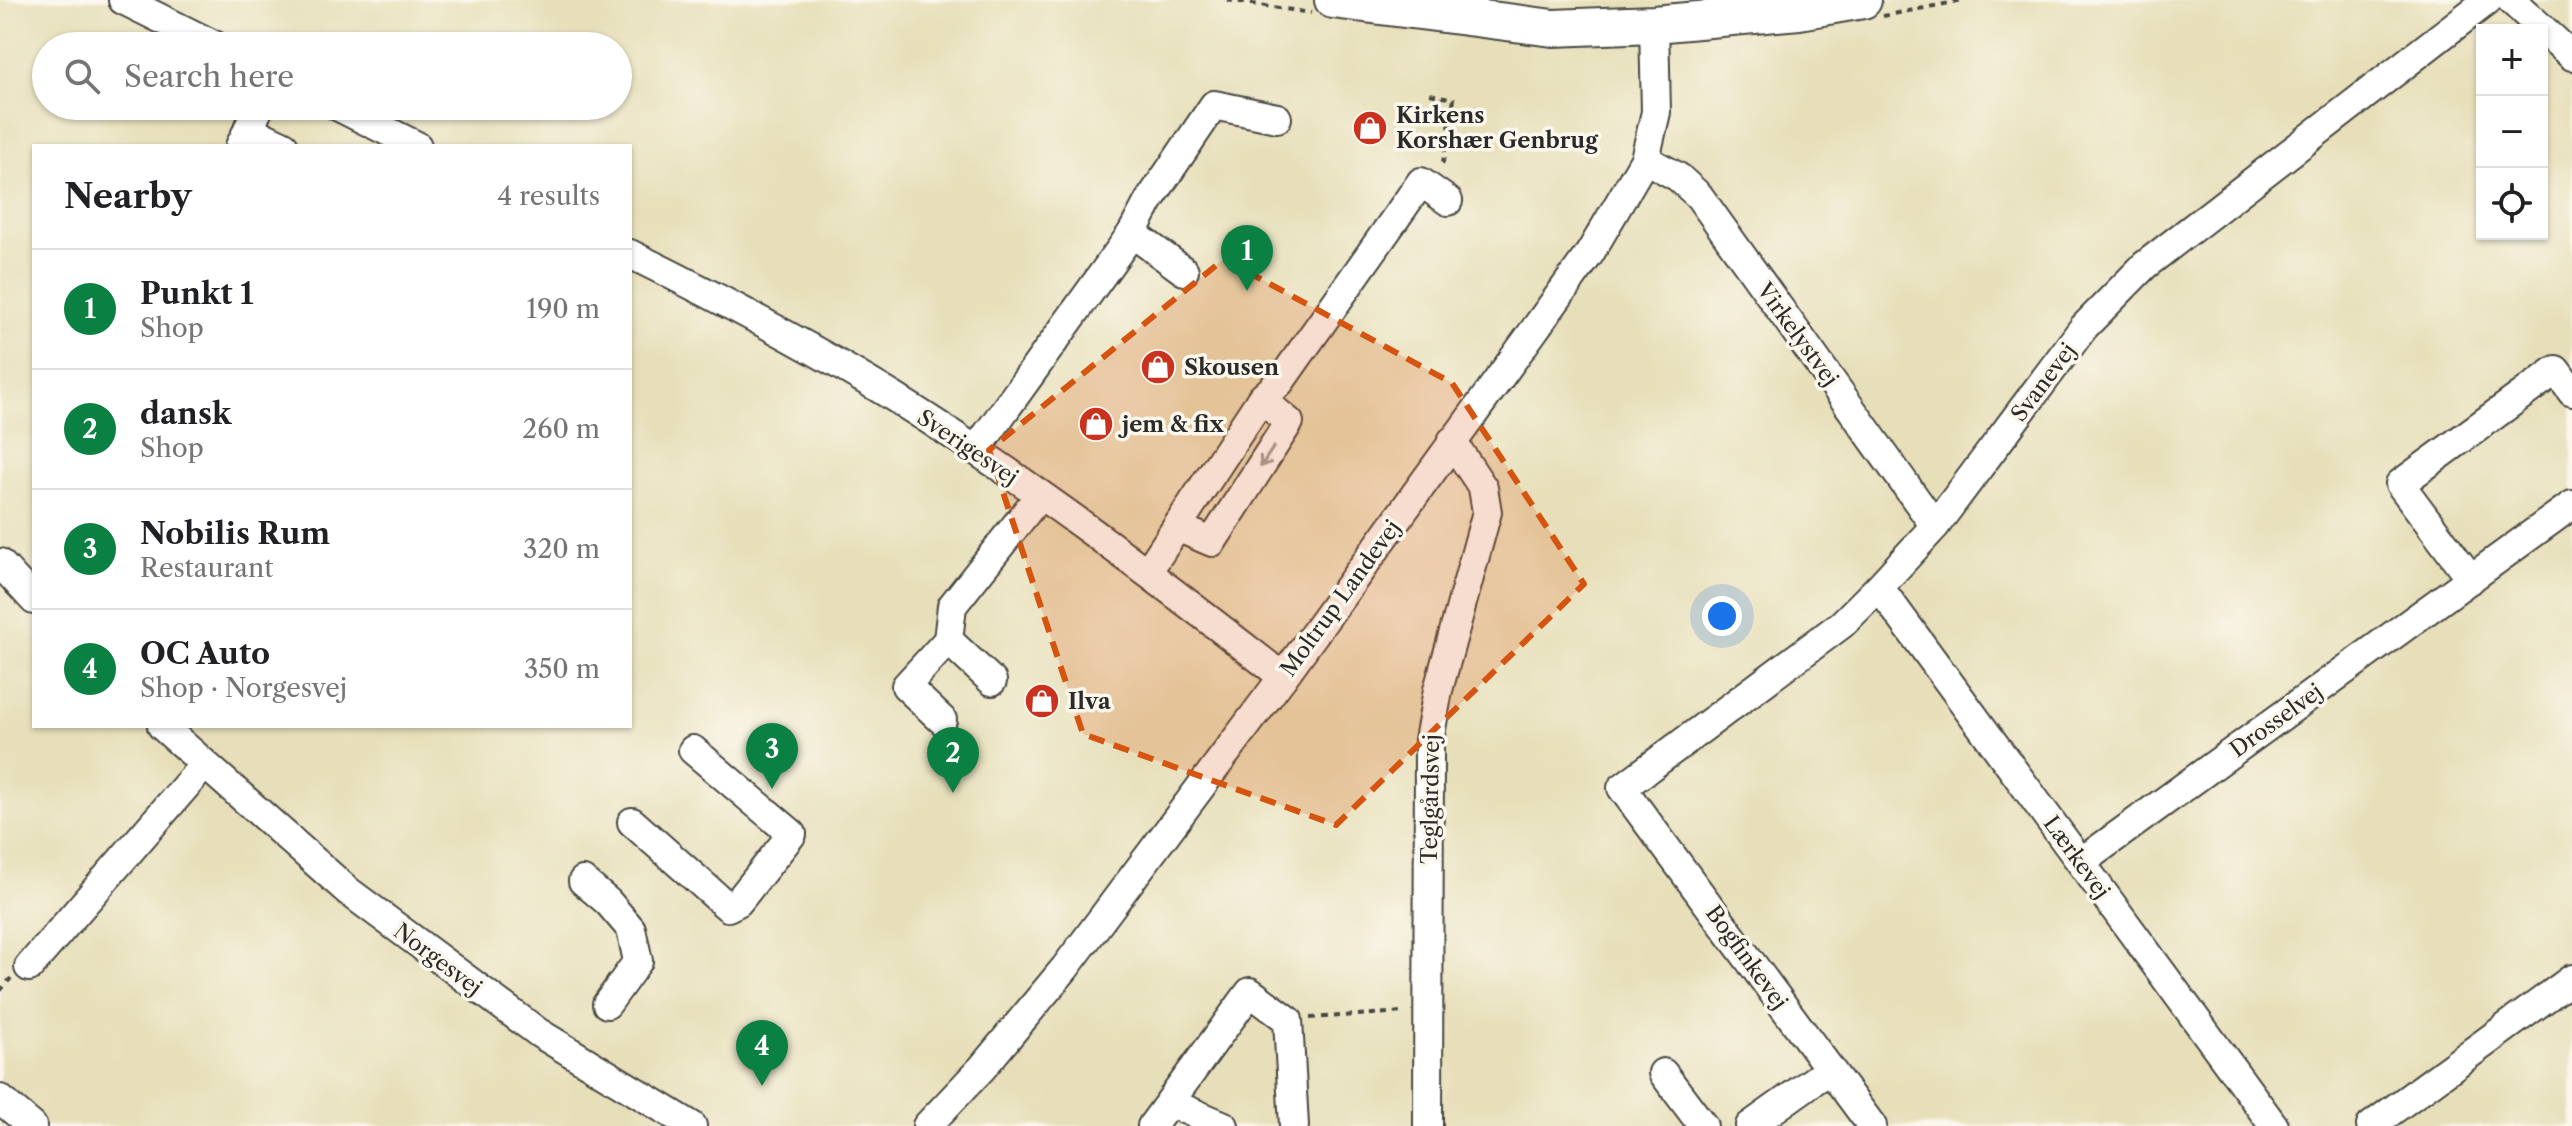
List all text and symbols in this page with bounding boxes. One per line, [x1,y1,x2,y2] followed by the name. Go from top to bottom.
[2476,24,2548,240] map controls
[2476,24,2548,96] button: +
[32,32,632,120] search box
[60,54,104,98] icon: search
[124,58,294,95] text: Search here
[2476,96,2548,168] button: −
[1396,102,1599,154] place label: Kirkens Korshær Genbrug
[1351,109,1389,147] shop icon: Kirkens Korshær Genbrug
[2476,168,2548,240] button: locate
[64,175,192,217] text: Nearby
[497,180,600,212] text: 4 results
[1221,225,1273,291] pin: 1
[140,275,254,312] text: Punkt 1
[1750,276,1844,391] street label: Virkelystvej
[84,293,96,325] text: 1
[526,293,600,325] text: 190 m
[140,312,204,344] text: Shop
[2005,338,2082,427] street label: Svanevej
[1139,348,1177,386] shop icon: Skousen
[1184,354,1279,381] place label: Skousen
[140,395,232,432] text: dansk
[912,404,1023,491] street label: Sverigesvej
[1077,405,1115,443] shop icon: jem & fix
[1118,411,1225,438] place label: jem & fix
[82,413,98,445] text: 2
[522,413,600,445] text: 260 m
[140,432,204,464] text: Shop
[1258,445,1274,468] one-way arrow
[140,515,330,552] text: Nobilis Rum
[1275,515,1406,682] street label: Moltrup Landevej
[83,533,97,565] text: 3
[523,533,600,565] text: 320 m
[140,552,274,584] text: Restaurant
[1702,596,1742,636] your location
[140,635,270,672] text: OC Auto
[82,653,98,685] text: 4
[524,653,600,685] text: 350 m
[140,672,347,704] text: Shop · Norgesvej
[2225,678,2328,763] street label: Drosselvej
[1023,682,1061,720] shop icon: Ilva
[1068,688,1111,715] place label: Ilva
[746,723,798,789] pin: 3
[927,727,979,793] pin: 2
[1416,734,1445,864] street label: Teglgårdsvej
[2038,811,2116,904] street label: Lærkevej
[1700,900,1793,1014] street label: Bogfinkevej
[388,918,487,1001] street label: Norgesvej
[736,1020,788,1086] pin: 4

